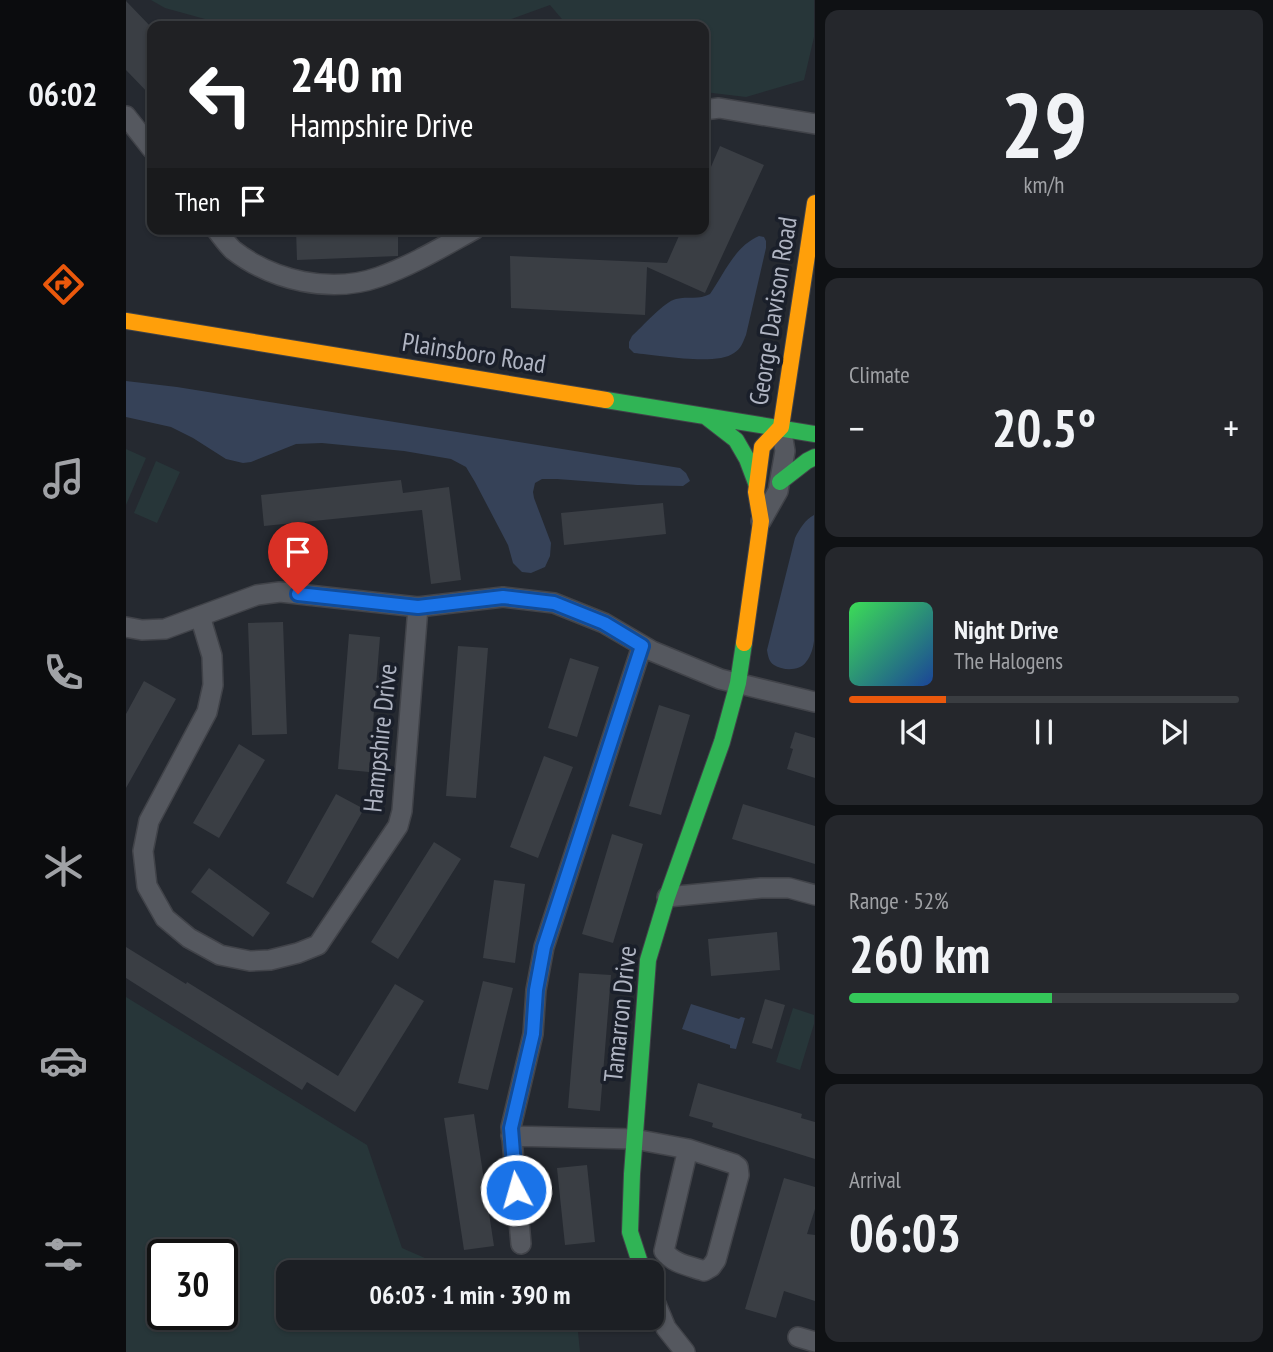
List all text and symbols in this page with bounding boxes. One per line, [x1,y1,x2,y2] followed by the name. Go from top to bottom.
[290,42,403,106] text: 240 m
[175,49,266,140] icon: left
[1001,65,1088,183] text: 29
[28,73,98,115] text: 06:02
[290,104,473,146] text: Hampshire Drive
[1024,170,1064,199] text: km/h
[234,182,272,220] icon: arrive
[175,185,220,218] text: Then
[741,214,804,407] street label: George Davison Road
[39,260,88,309] icon: directions
[400,325,548,380] street label: Plainsboro Road
[849,360,910,389] text: Climate
[992,394,1096,461] text: 20.5°
[849,403,865,452] text: −
[1223,403,1239,452] text: +
[39,454,88,503] icon: music
[268,522,328,594] pin
[279,533,317,571] icon: arrive
[954,613,1059,646] text: Night Drive
[954,646,1063,675] text: The Halogens
[39,648,88,697] icon: phone
[355,662,404,814] street label: Hampshire Drive
[895,713,933,751] icon: previous
[1025,713,1063,751] icon: pause
[1155,713,1193,751] icon: next
[39,842,88,891] icon: climate
[849,886,949,915] text: Range · 52%
[849,920,990,987] text: 260 km
[596,944,643,1084] street label: Tamarron Drive
[39,1036,88,1085] icon: car
[479,1153,553,1227] position arrow
[849,1165,901,1194] text: Arrival
[849,1199,961,1266] text: 06:03
[39,1230,88,1279] icon: filters
[147,1239,238,1330] speed limit sign: 30
[370,1278,570,1311] text: 06:03 · 1 min · 390 m

